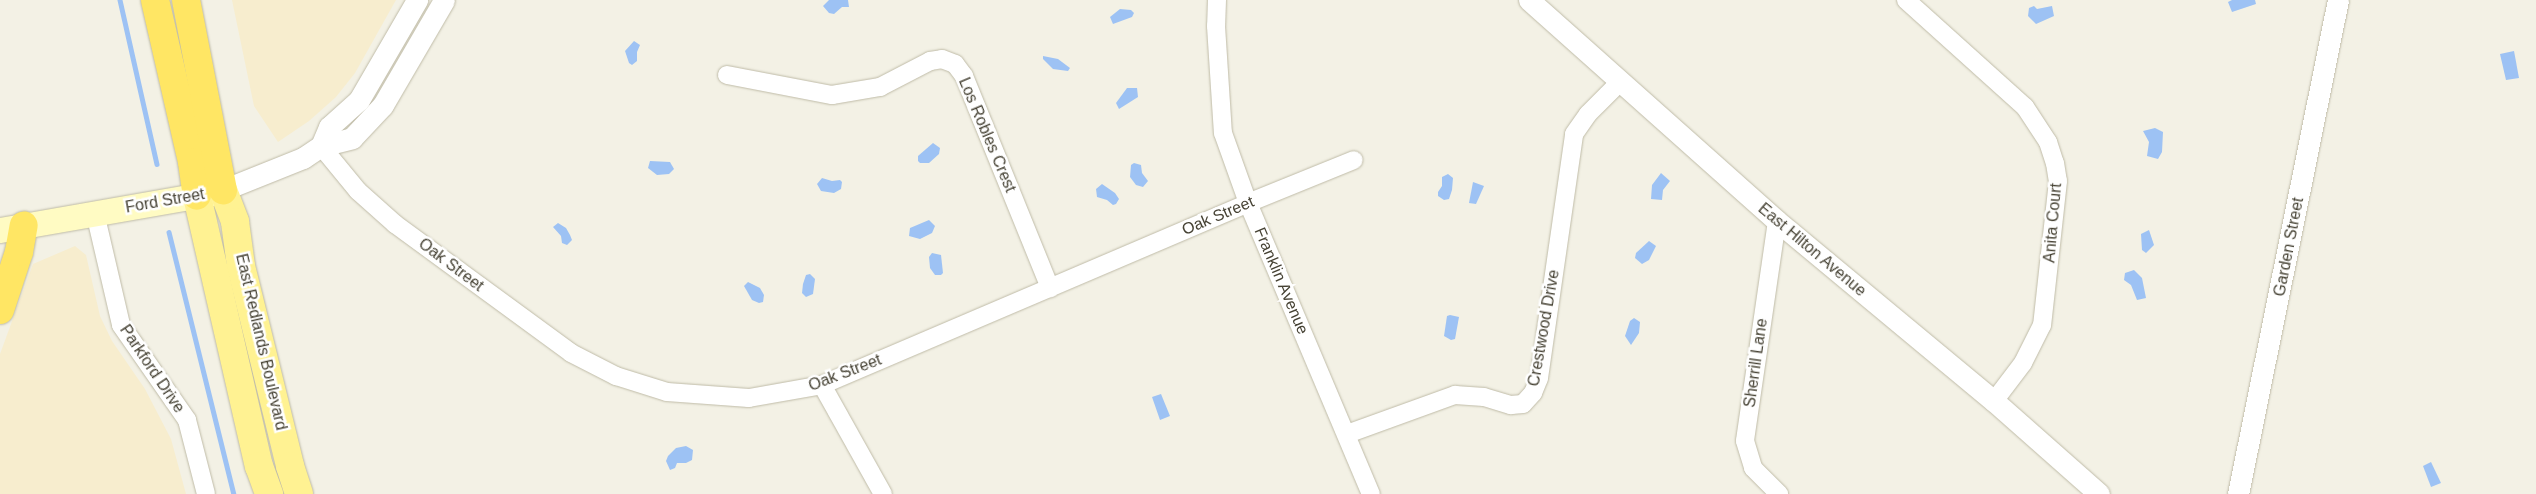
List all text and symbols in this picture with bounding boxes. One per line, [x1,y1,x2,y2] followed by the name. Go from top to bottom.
[954,75,1020,195] street label: Los Robles Crest
[2040,182,2066,264] street label: Anita Court
[124,185,206,217] street label: Ford Street
[1179,192,1257,240] street label: Oak Street
[2270,196,2308,298] street label: Garden Street
[1754,199,1870,301] street label: East Hilton Avenue
[1250,224,1312,338] street label: Franklin Avenue
[415,234,487,296] street label: Oak Street
[231,252,291,432] street label: East Redlands Boulevard
[1524,268,1564,388] street label: Crestwood Drive
[1740,317,1772,409] street label: Sherrill Lane
[115,321,189,417] street label: Parkford Drive
[806,350,884,396] street label: Oak Street

